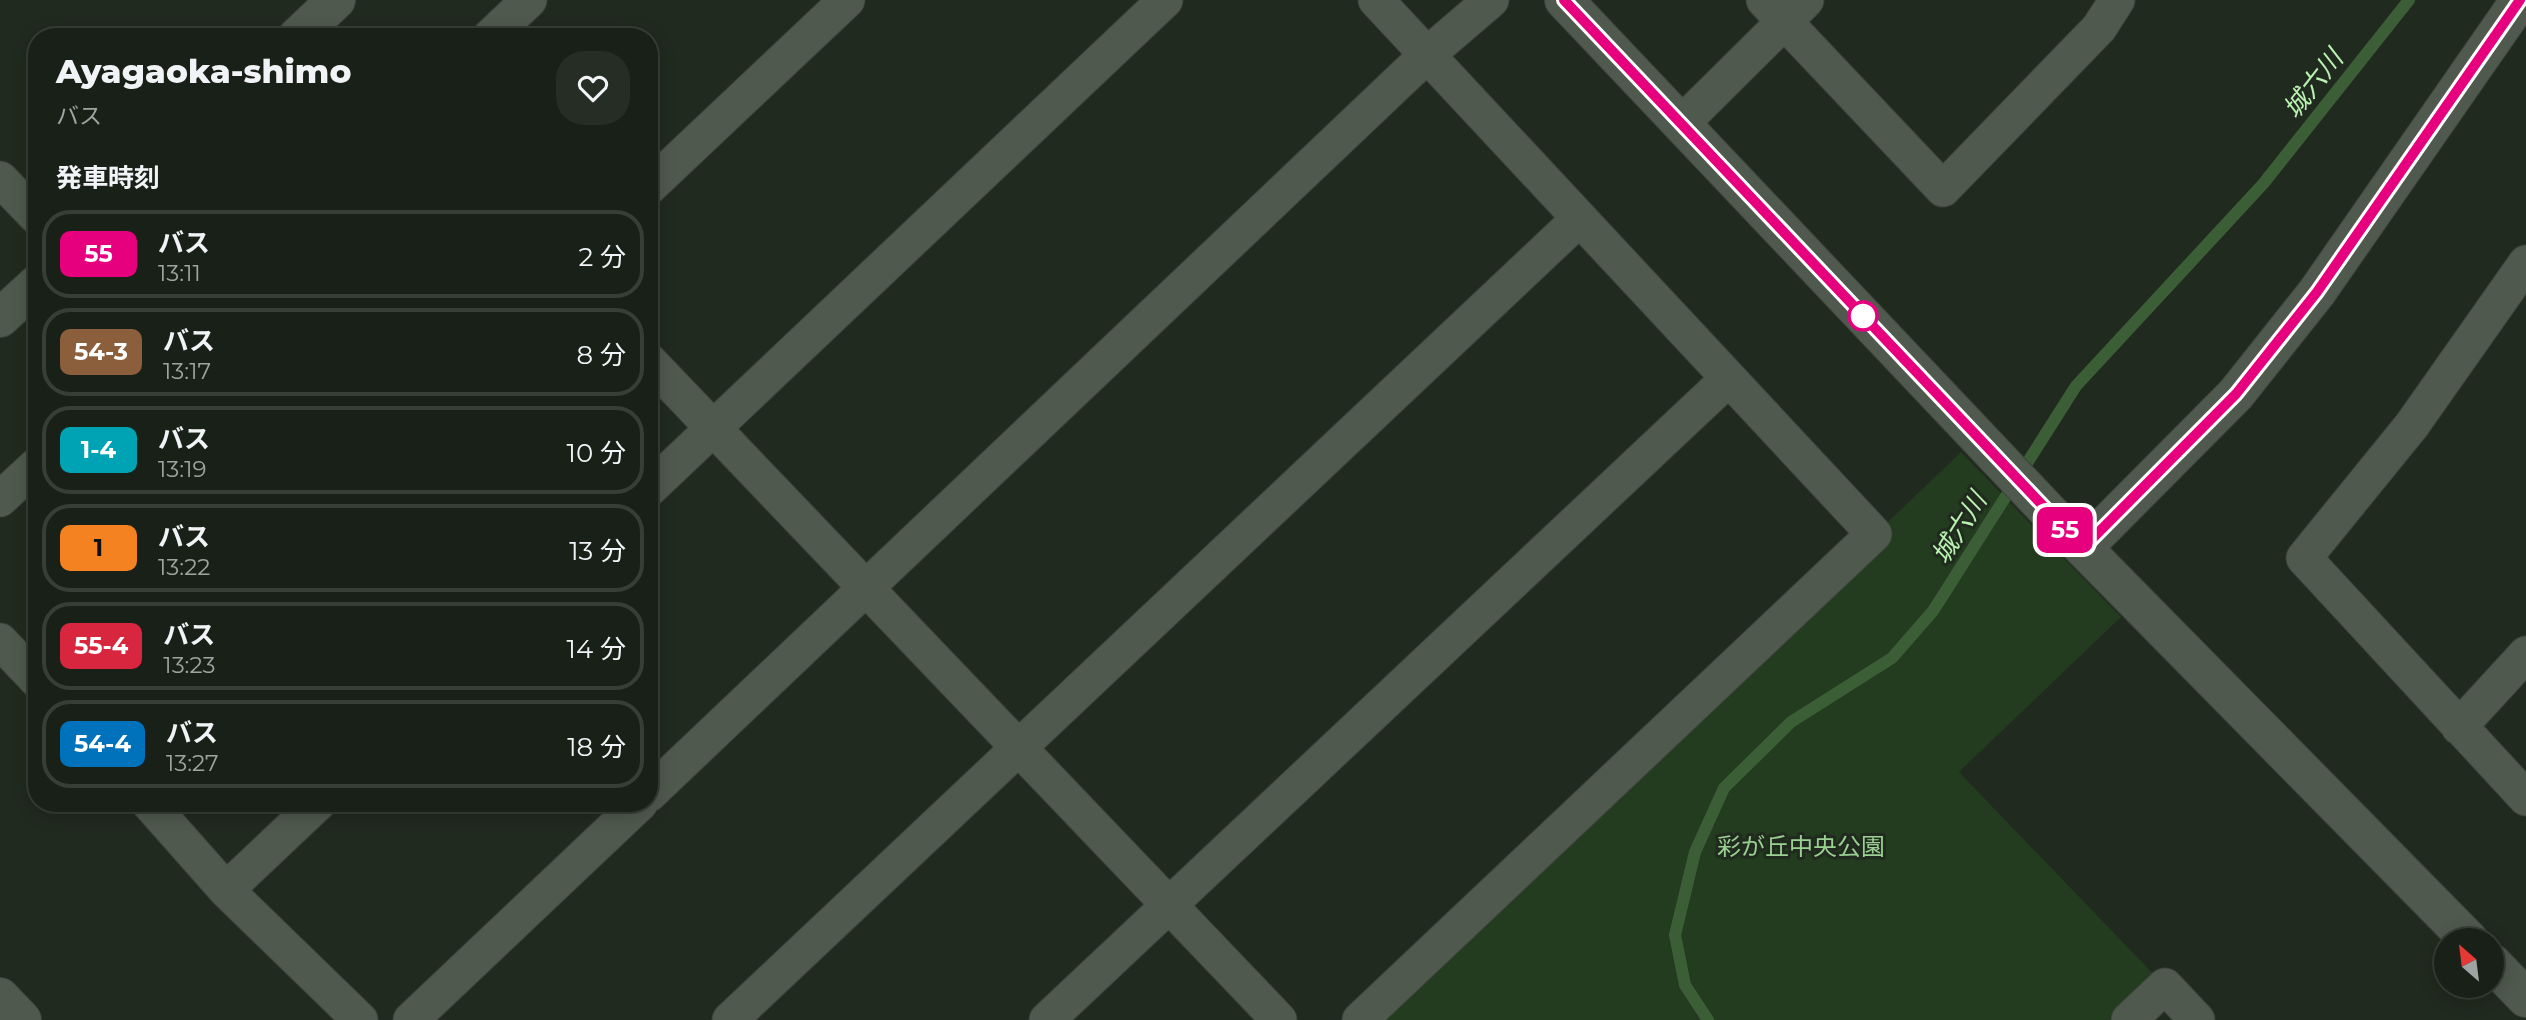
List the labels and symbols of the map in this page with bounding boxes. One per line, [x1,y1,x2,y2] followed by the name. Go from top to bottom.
[2276,41,2351,125] water label: 城六川
[1848,301,1878,331] unlabelled marker
[1925,484,1995,570] water label: 城六川
[2034,507,2096,553] line badge: 55
[1717,832,1885,861] park label: 彩が丘中央公園
[2434,928,2504,998] north arrow

